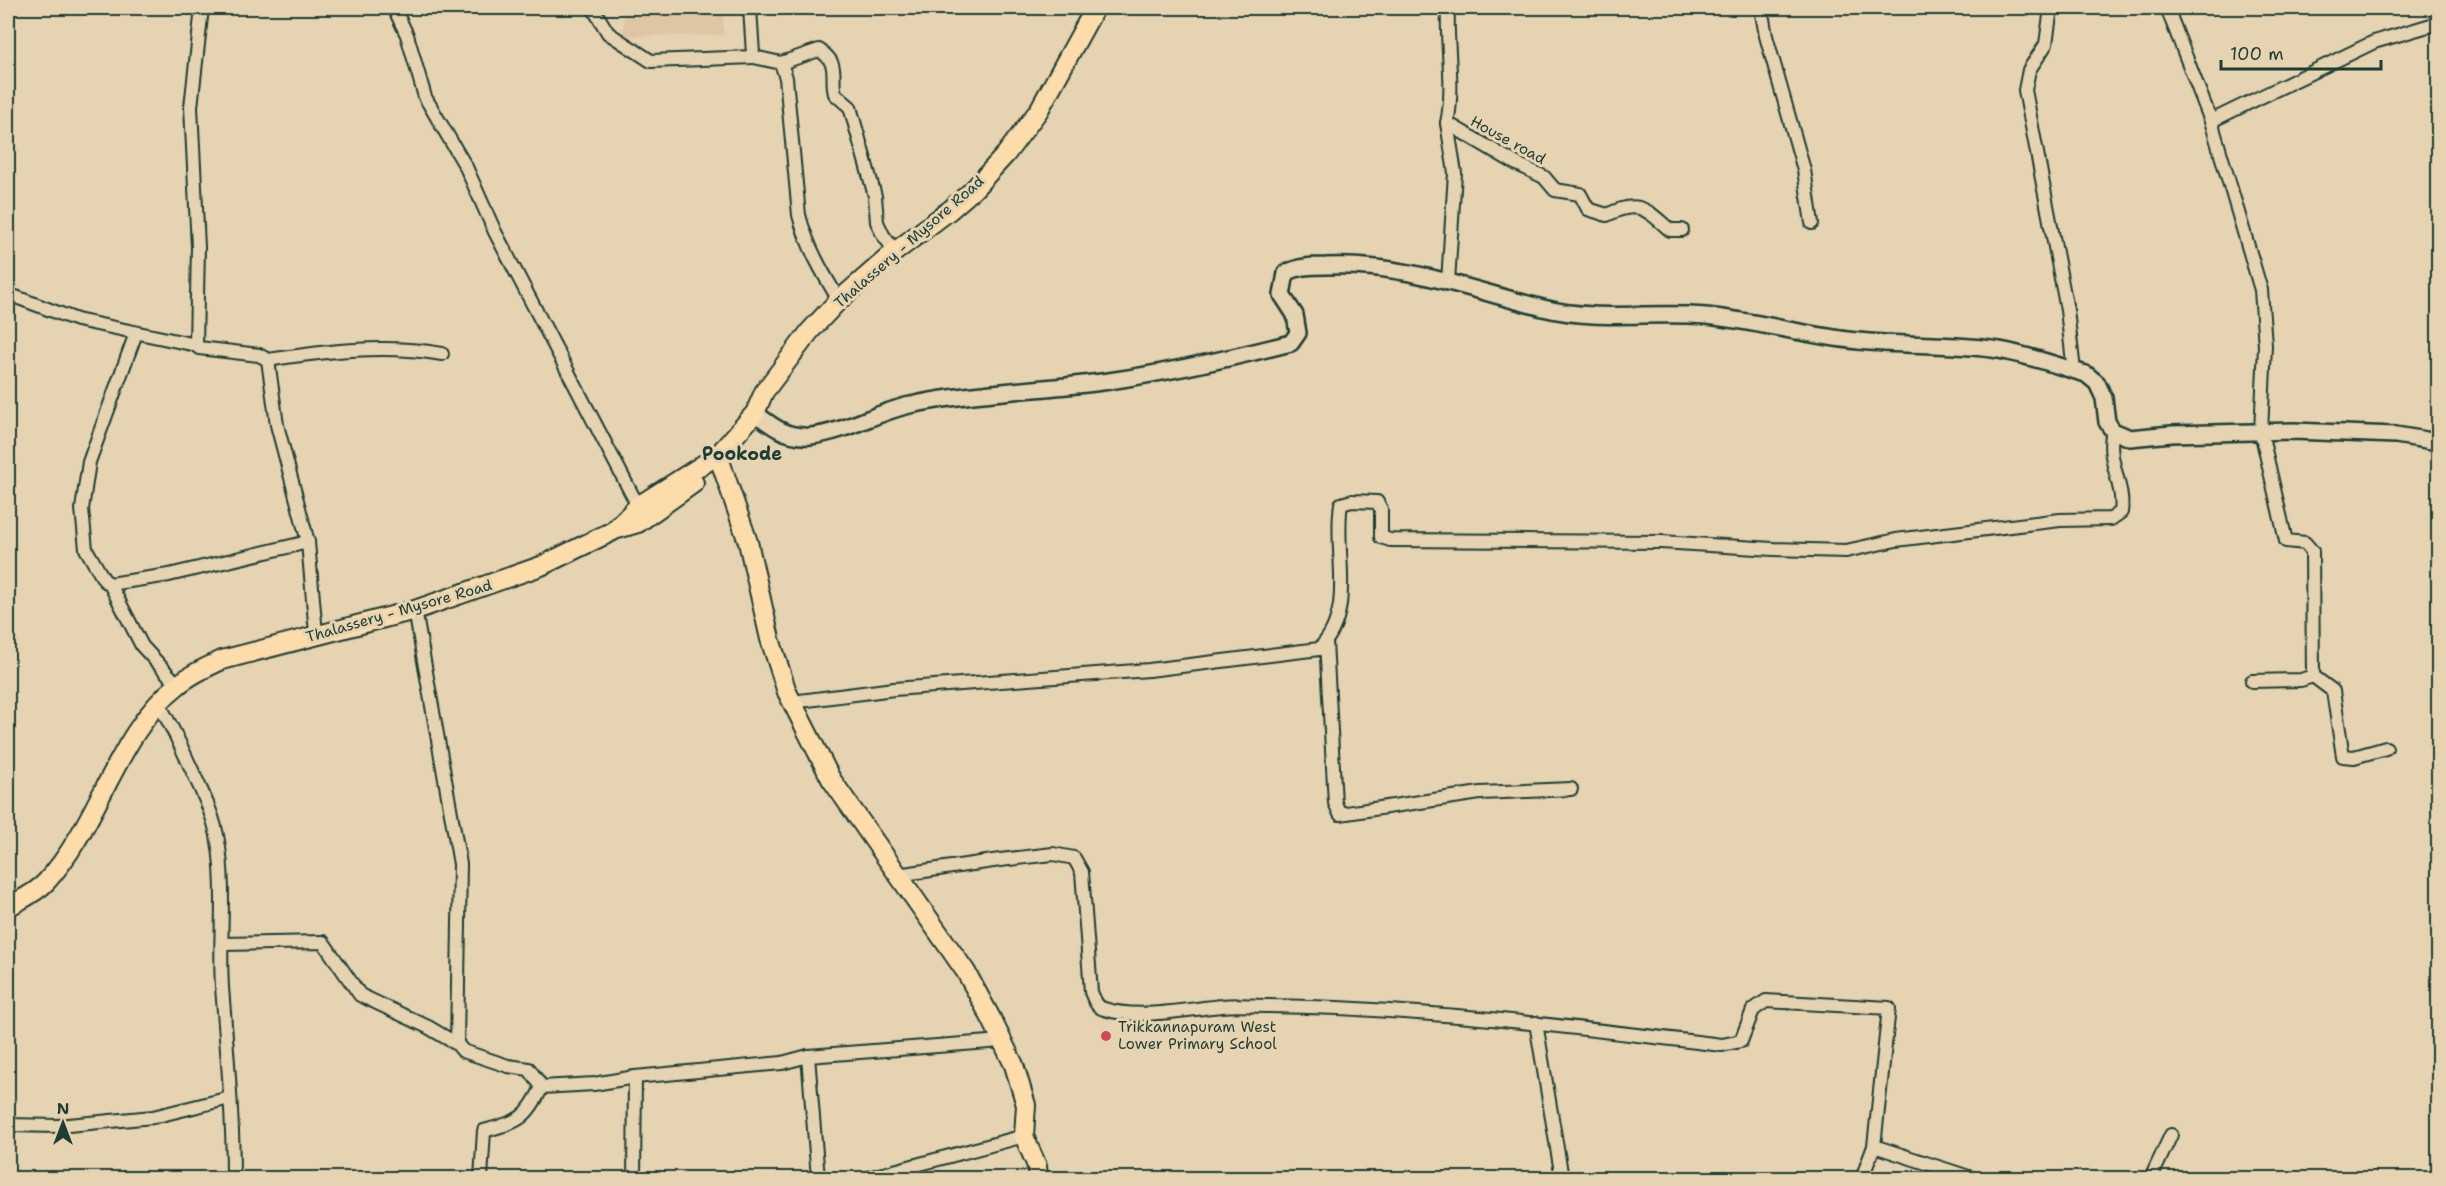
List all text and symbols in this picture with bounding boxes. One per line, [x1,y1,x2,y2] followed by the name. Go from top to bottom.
[2221,33,2382,71] scale bar
[2230,42,2284,66] text: 100 m
[1467,111,1550,169] street label: House road
[830,171,989,313] street label: Thalassery - Mysore Road
[702,442,782,466] district label: Pookode
[304,575,495,647] street label: Thalassery - Mysore Road
[1118,1017,1277,1054] place label: Trikkannapuram West Lower Primary School
[1099,1029,1113,1043] marker: Trikkannapuram West Lower Primary School
[33,1093,93,1153] north arrow
[57,1098,69,1119] text: N

